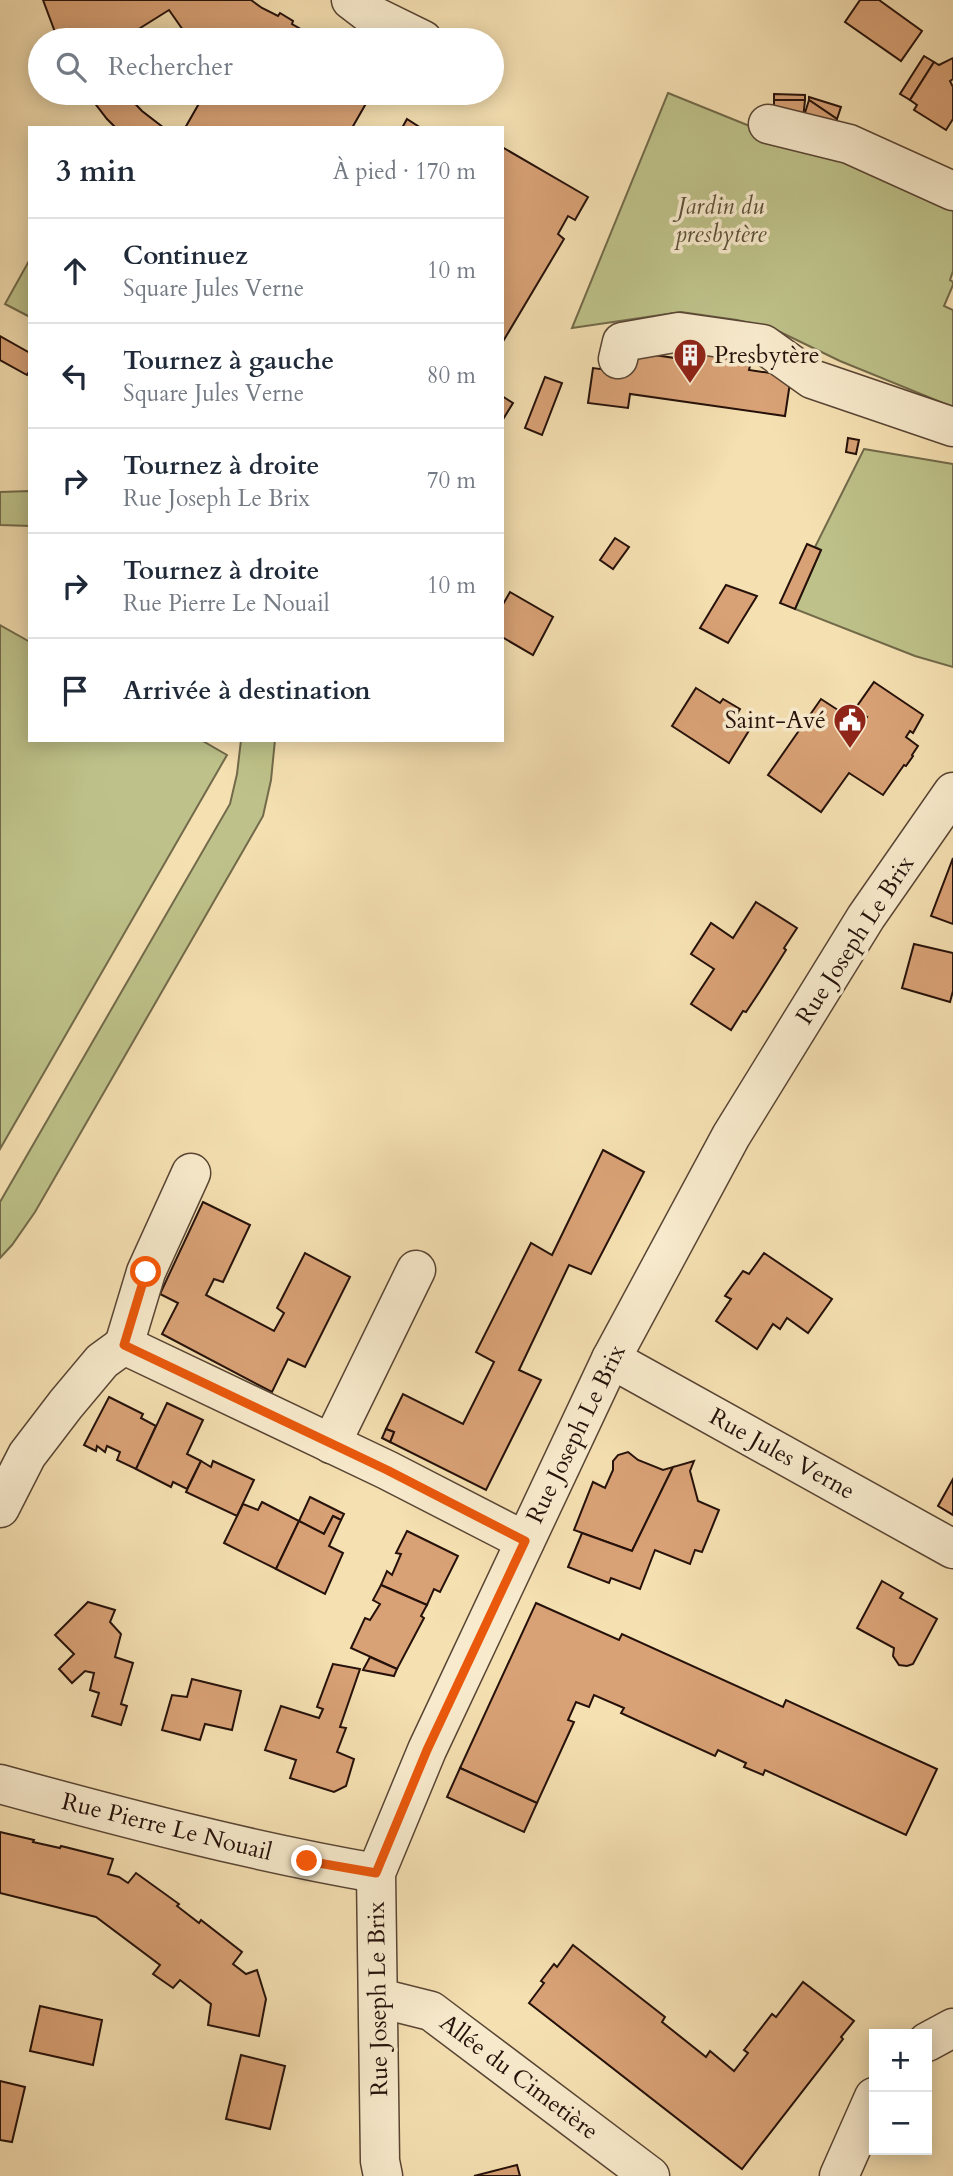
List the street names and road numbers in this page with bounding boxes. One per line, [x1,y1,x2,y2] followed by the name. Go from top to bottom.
[788,849,922,1031] street label: Rue Joseph Le Brix
[518,1339,634,1529] street label: Rue Joseph Le Brix
[703,1400,861,1508] street label: Rue Jules Verne
[58,1785,276,1869] street label: Rue Pierre Le Nouail
[360,1901,396,2097] street label: Rue Joseph Le Brix
[433,2006,605,2148] street label: Allée du Cimetière

